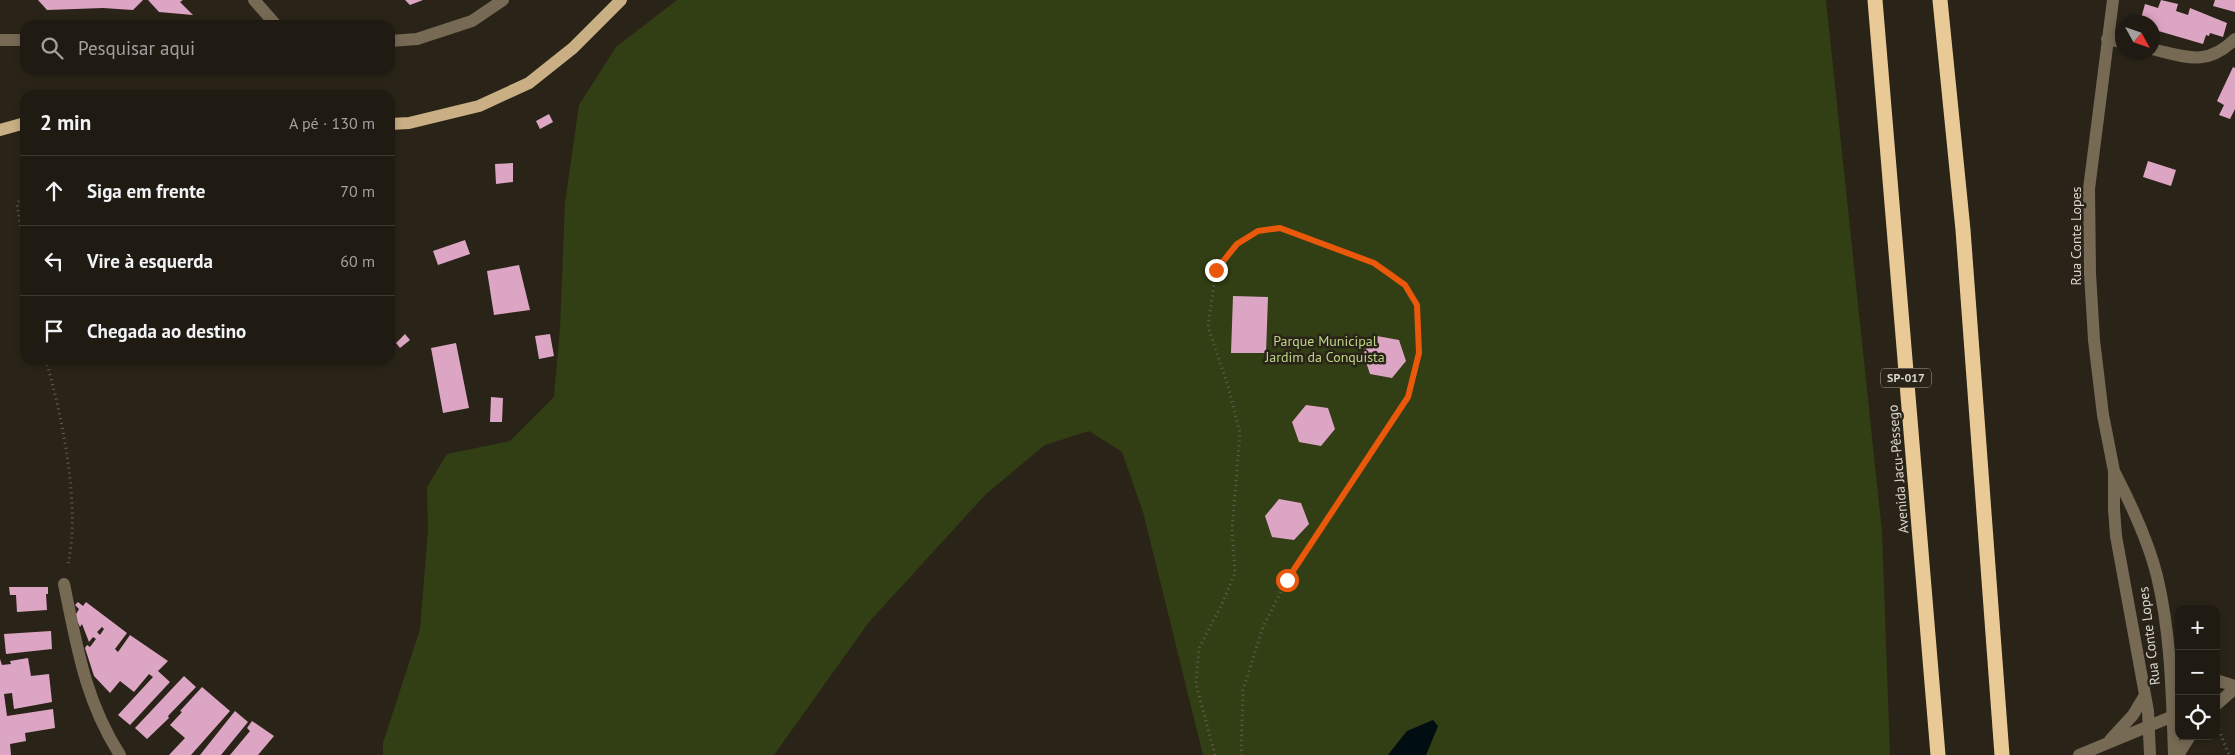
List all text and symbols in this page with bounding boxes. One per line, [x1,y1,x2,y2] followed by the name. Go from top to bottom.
[2115,15,2160,60] north arrow
[20,20,395,75] search box
[38,34,66,62] icon: search
[78,36,195,60] text: Pesquisar aqui
[40,109,91,136] text: 2 min
[289,113,375,133] text: A pé · 130 m
[40,177,68,205] icon: ahead
[87,179,205,203] text: Siga em frente
[340,181,375,201] text: 70 m
[2067,186,2085,286] street label: Rua Conte Lopes
[40,247,68,275] icon: left
[87,249,213,273] text: Vire à esquerda
[340,251,375,271] text: 60 m
[1205,259,1228,282] route end
[40,317,68,345] icon: arrive
[87,319,246,343] text: Chegada ao destino
[1264,332,1385,366] park label: Parque Municipal Jardim da Conquista
[1881,368,1931,388] road number: SP-017
[1883,404,1913,534] street label: Avenida Jacu-Pêssego
[1276,569,1299,592] route start
[2134,586,2164,686] street label: Rua Conte Lopes
[2175,605,2220,740] map controls
[2175,605,2220,650] button: +
[2175,650,2220,695] button: −
[2175,695,2220,740] button: locate

